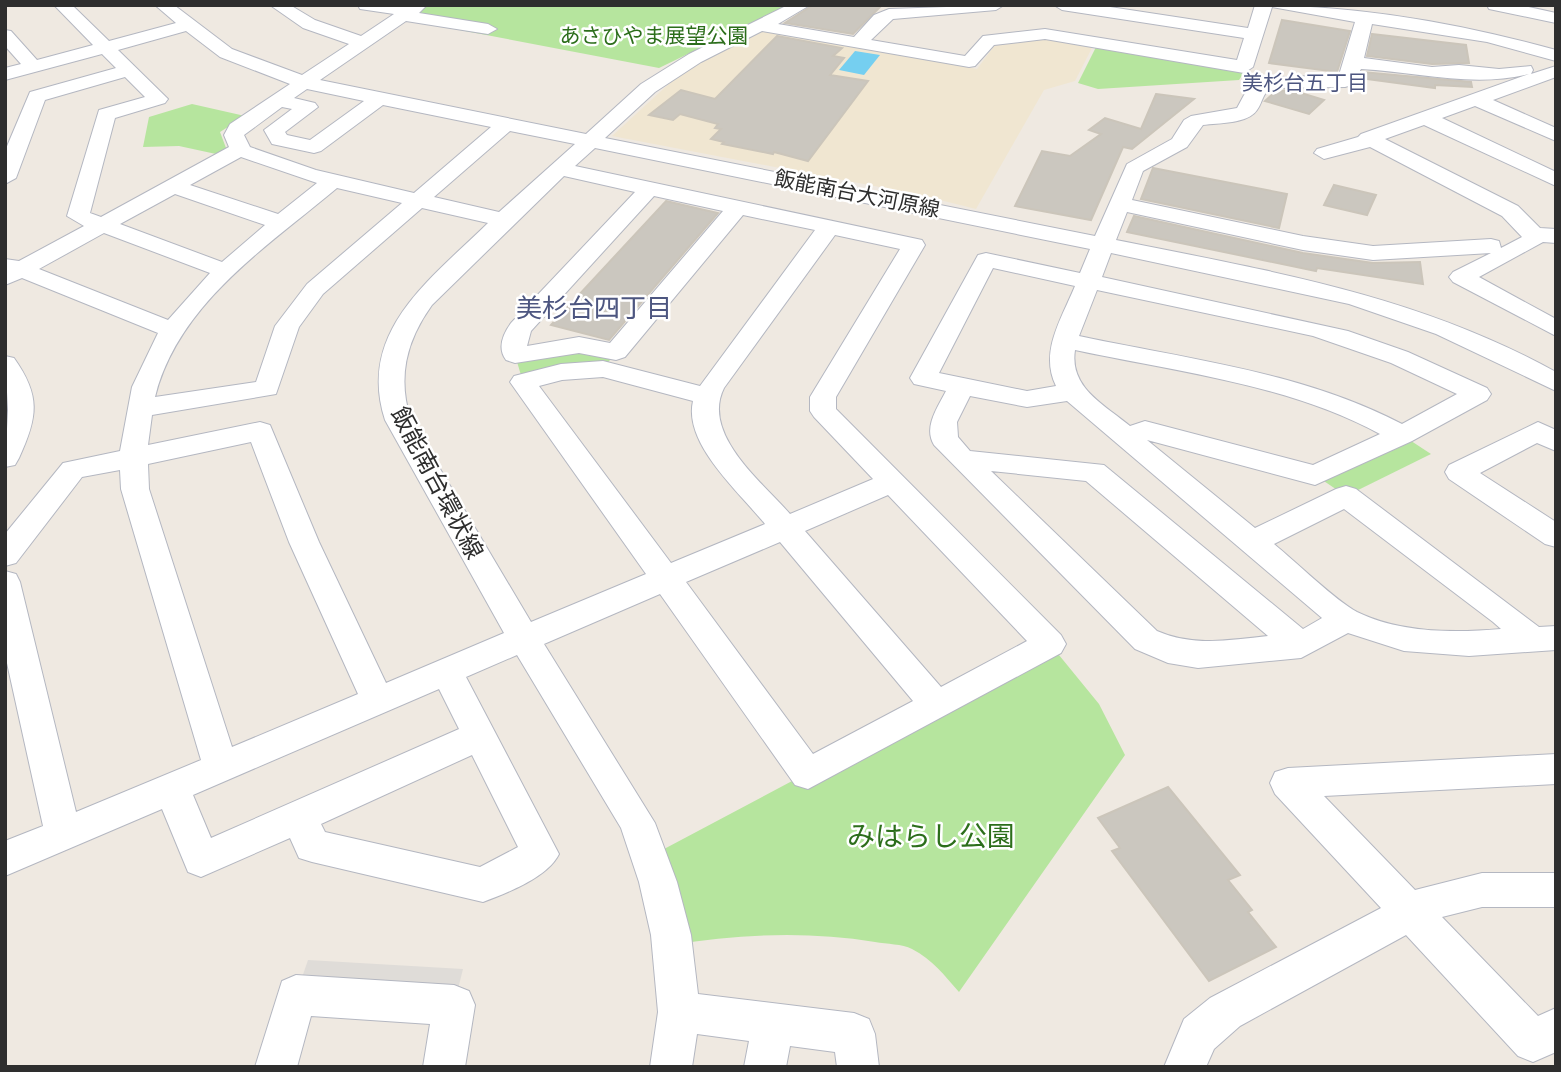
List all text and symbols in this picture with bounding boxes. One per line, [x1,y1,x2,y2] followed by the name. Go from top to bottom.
[560,21,749,49] park label: あさひやま展望公園
[1242,68,1368,96] district label: 美杉台五丁目
[772,163,942,223] street label: 飯能南台大河原線
[516,289,672,325] district label: 美杉台四丁目
[384,400,492,564] street label: 飯能南台環状線
[847,816,1015,854] park label: みはらし公園

